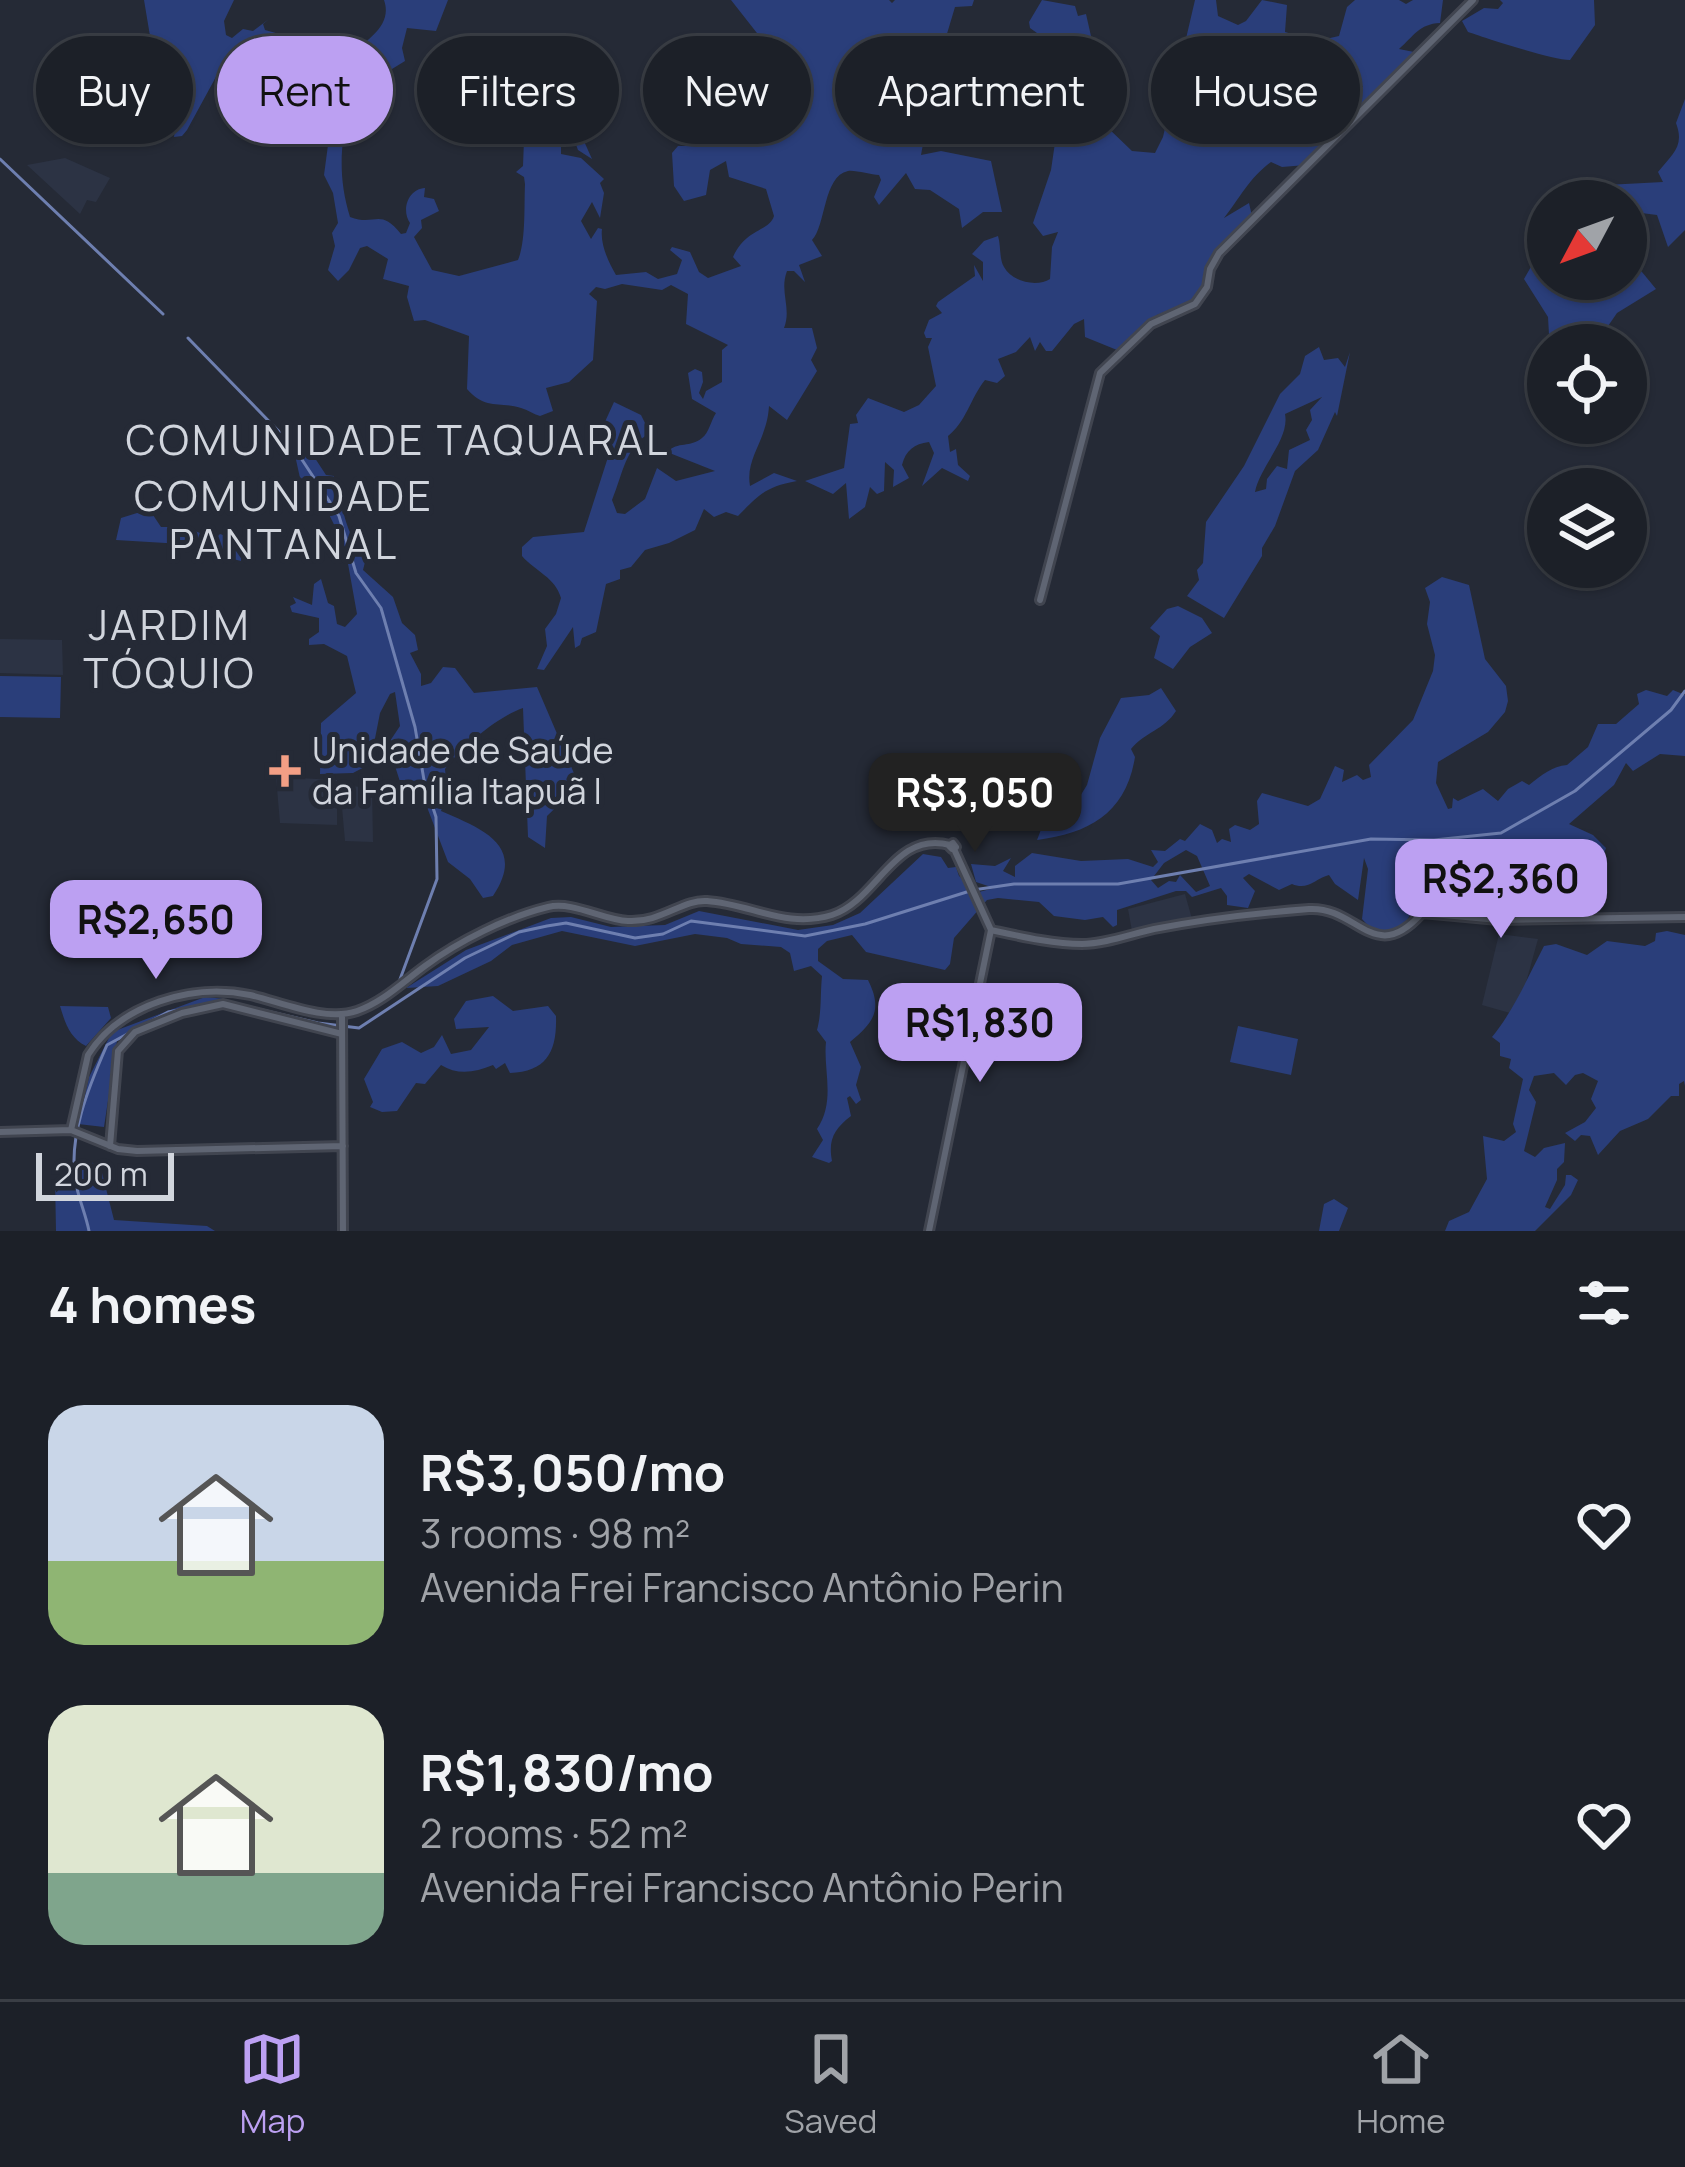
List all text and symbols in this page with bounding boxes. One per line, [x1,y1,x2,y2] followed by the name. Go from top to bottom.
[36,36,193,144] chip: Buy
[217,36,393,144] chip: Rent
[417,36,619,144] chip: Filters
[643,36,811,144] chip: New
[835,36,1127,144] chip: Apartment
[1151,36,1360,144] chip: House
[1527,180,1647,300] north arrow
[1527,180,1647,588] map controls
[1527,324,1647,444] button: locate
[125,410,671,468] district label: COMUNIDADE TAQUARAL
[134,466,434,572] district label: COMUNIDADE PANTANAL
[1527,468,1647,588] button: layers
[83,595,257,701] district label: JARDIM TÓQUIO
[312,725,613,815] place label: Unidade de Saúde da Família Itapuã I
[864,753,1086,855] pin: R$3,050
[269,755,301,787] marker: Unidade de Saúde da Família Itapuã I
[896,765,1054,819] text: R$3,050
[1390,839,1612,941] pin: R$2,360
[1422,851,1580,905] text: R$2,360
[45,880,267,982] pin: R$2,650
[77,892,235,946] text: R$2,650
[869,983,1091,1085] pin: R$1,830
[905,995,1055,1049] text: R$1,830
[36,1147,174,1200] scale bar
[54,1151,148,1196] text: 200 m
[48,1269,256,1338] text: 4 homes
[1571,1270,1637,1336] icon: filters
[420,1437,725,1506] text: R$3,050/mo
[144,1453,288,1597] icon: home
[1571,1492,1637,1558] icon: heart
[420,1506,690,1560] text: 3 rooms · 98 m²
[420,1560,1064,1614] text: Avenida Frei Francisco Antônio Perin
[420,1737,713,1806] text: R$1,830/mo
[144,1753,288,1897] icon: home
[1571,1792,1637,1858] icon: heart
[420,1806,688,1860] text: 2 rooms · 52 m²
[420,1860,1064,1914] text: Avenida Frei Francisco Antônio Perin
[239,2026,305,2143] tab: Map
[784,2026,877,2143] tab: Saved
[1356,2026,1446,2143] tab: Home

